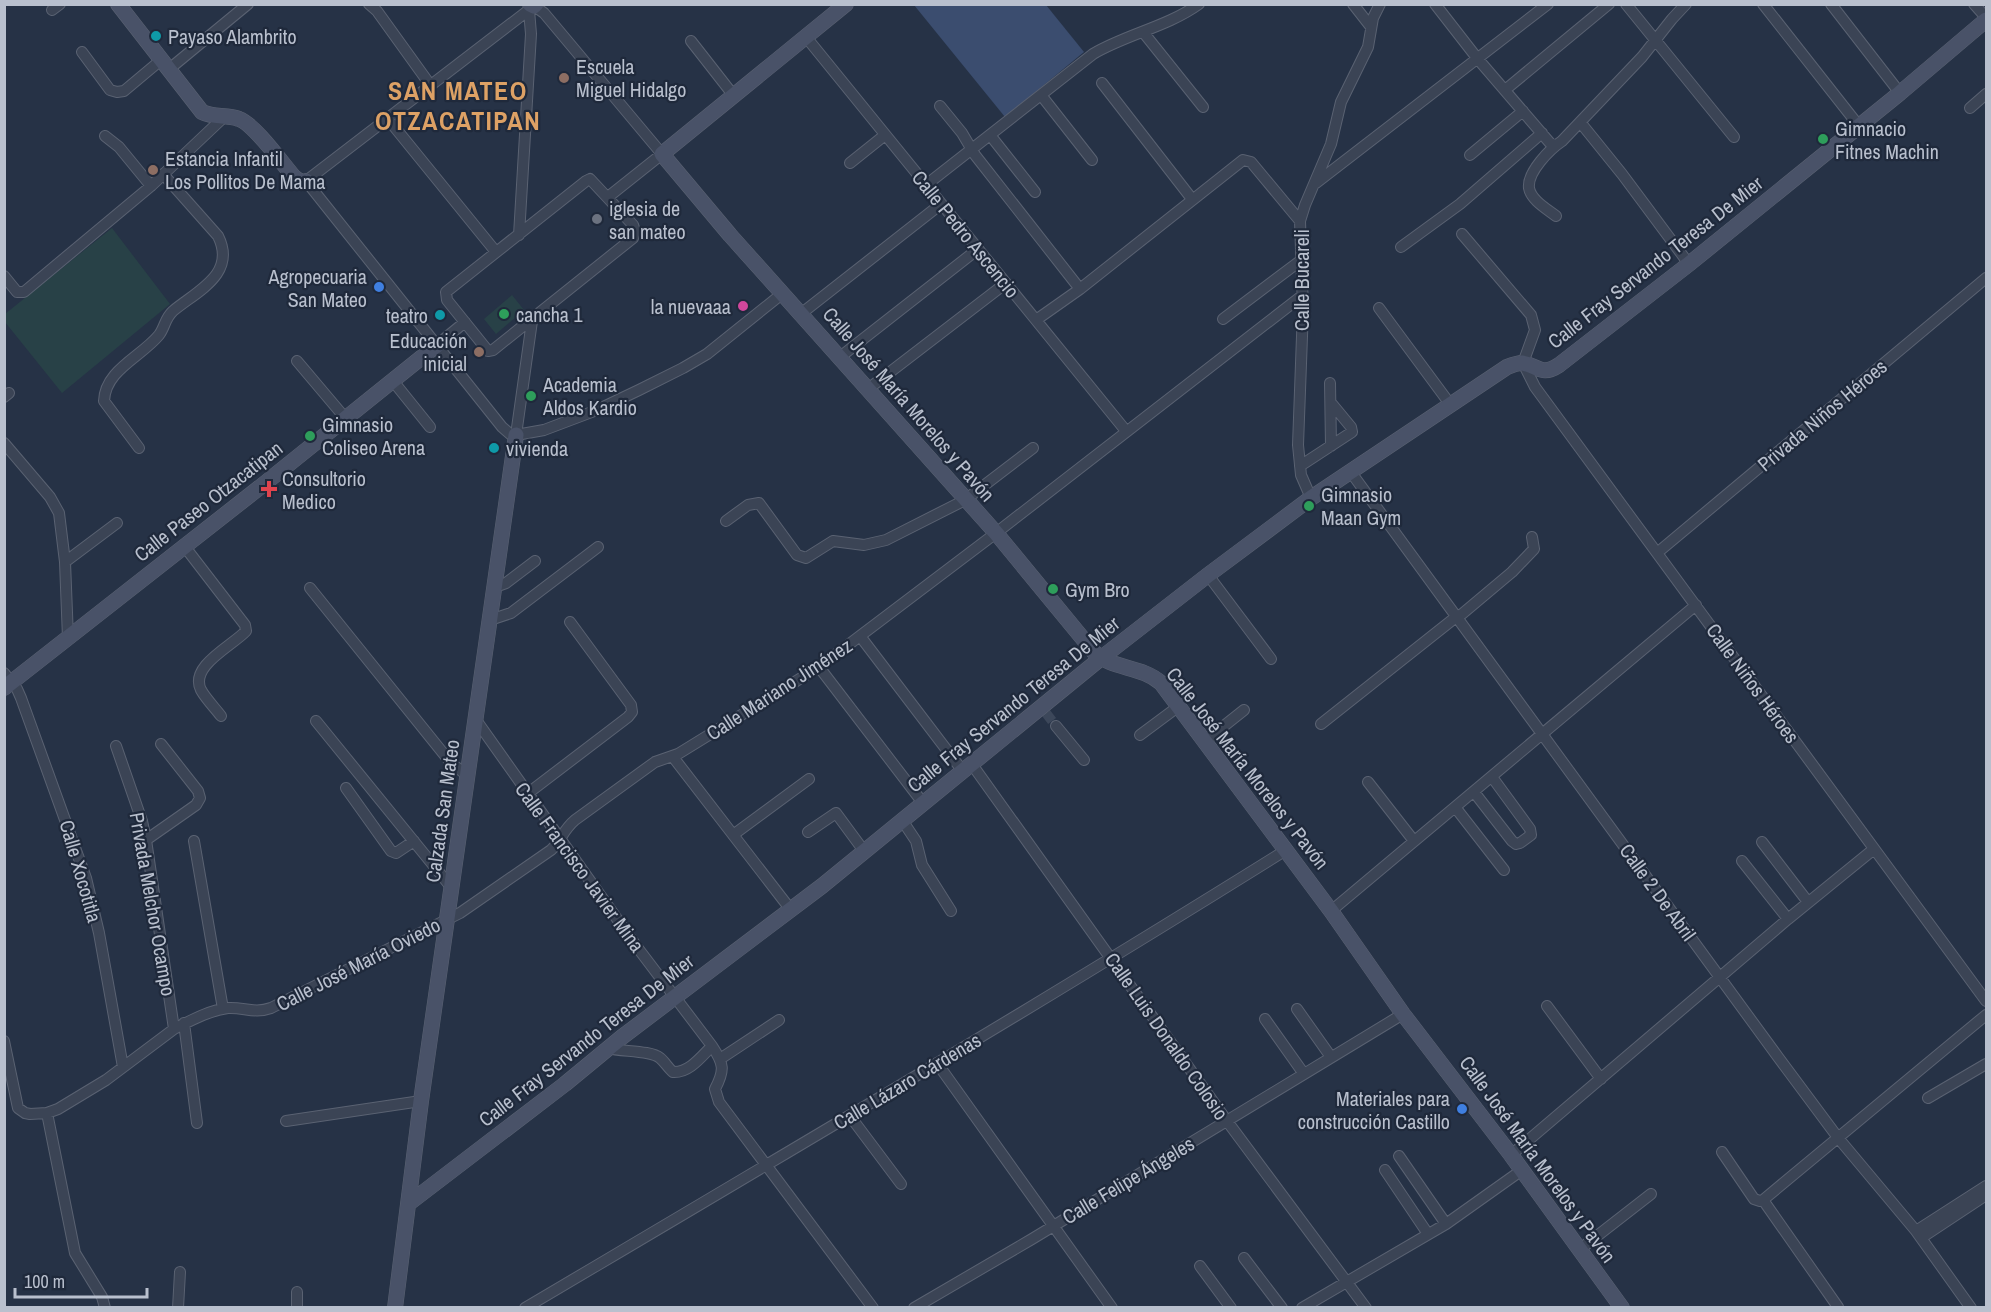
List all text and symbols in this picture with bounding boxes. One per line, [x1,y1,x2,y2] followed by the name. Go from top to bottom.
[168,23,297,50] place label: Payaso Alambrito
[149,29,163,43] marker: Payaso Alambrito
[576,53,686,103] place label: Escuela Miguel Hidalgo
[557,71,571,85] marker: Escuela Miguel Hidalgo
[375,73,541,138] district label: SAN MATEO OTZACATIPAN
[1835,115,1939,165] place label: Gimnacio Fitnes Machin
[1816,132,1830,146] marker: Gimnacio Fitnes Machin
[165,145,325,195] place label: Estancia Infantil Los Pollitos De Mama
[146,163,160,177] marker: Estancia Infantil Los Pollitos De Mama
[906,165,1026,303] street label: Calle Pedro Ascencio
[1542,169,1768,354] street label: Calle Fray Servando Teresa De Mier
[609,195,686,245] place label: iglesia de san mateo
[590,212,604,226] marker: iglesia de san mateo
[1288,229,1315,331] street label: Calle Bucareli
[268,263,367,313] place label: Agropecuaria San Mateo
[372,280,386,294] marker: Agropecuaria San Mateo
[651,293,731,320] place label: la nuevaaa
[736,299,750,313] marker: la nuevaaa
[516,301,583,328] place label: cancha 1
[817,301,1001,507] street label: Calle José María Morelos y Pavón
[386,302,428,329] place label: teatro
[497,307,511,321] marker: cancha 1
[433,308,447,322] marker: teatro
[390,327,467,377] place label: Educación inicial
[472,345,486,359] marker: Educación inicial
[1752,353,1892,477] street label: Privada Niños Héroes
[542,371,637,421] place label: Academia Aldos Kardio
[524,389,538,403] marker: Academia Aldos Kardio
[322,411,425,461] place label: Gimnasio Coliseo Arena
[303,429,317,443] marker: Gimnasio Coliseo Arena
[128,435,288,567] street label: Calle Paseo Otzacatipan
[506,435,568,462] place label: vivienda
[487,441,501,455] marker: vivienda
[282,465,366,515] place label: Consultorio Medico
[260,480,278,498] marker: Consultorio Medico
[1321,481,1401,531] place label: Gimnasio Maan Gym
[1302,499,1316,513] marker: Gimnasio Maan Gym
[1065,576,1130,603] place label: Gym Bro
[1046,582,1060,596] marker: Gym Bro
[901,610,1125,798] street label: Calle Fray Servando Teresa De Mier
[1700,618,1806,748] street label: Calle Niños Héroes
[701,632,857,746] street label: Calle Mariano Jiménez
[1160,661,1336,875] street label: Calle José María Morelos y Pavón
[419,738,465,884] street label: Calzada San Mateo
[509,776,651,958] street label: Calle Francisco Javier Mina
[124,810,182,998] street label: Privada Melchor Ocampo
[54,817,108,925] street label: Calle Xocotitla
[1614,838,1702,946] street label: Calle 2 De Abril
[271,911,445,1017] street label: Calle José María Oviedo
[473,947,699,1132] street label: Calle Fray Servando Teresa De Mier
[1099,947,1235,1125] street label: Calle Luis Donaldo Colosio
[828,1026,986,1136] street label: Calle Lázaro Cárdenas
[1454,1050,1622,1268] street label: Calle José María Morelos y Pavón
[1298,1085,1450,1135] place label: Materiales para construcción Castillo
[1455,1102,1469,1116] marker: Materiales para construcción Castillo
[1057,1130,1199,1230] street label: Calle Felipe Ángeles
[15,1261,147,1299] scale bar
[24,1269,65,1294] text: 100 m

